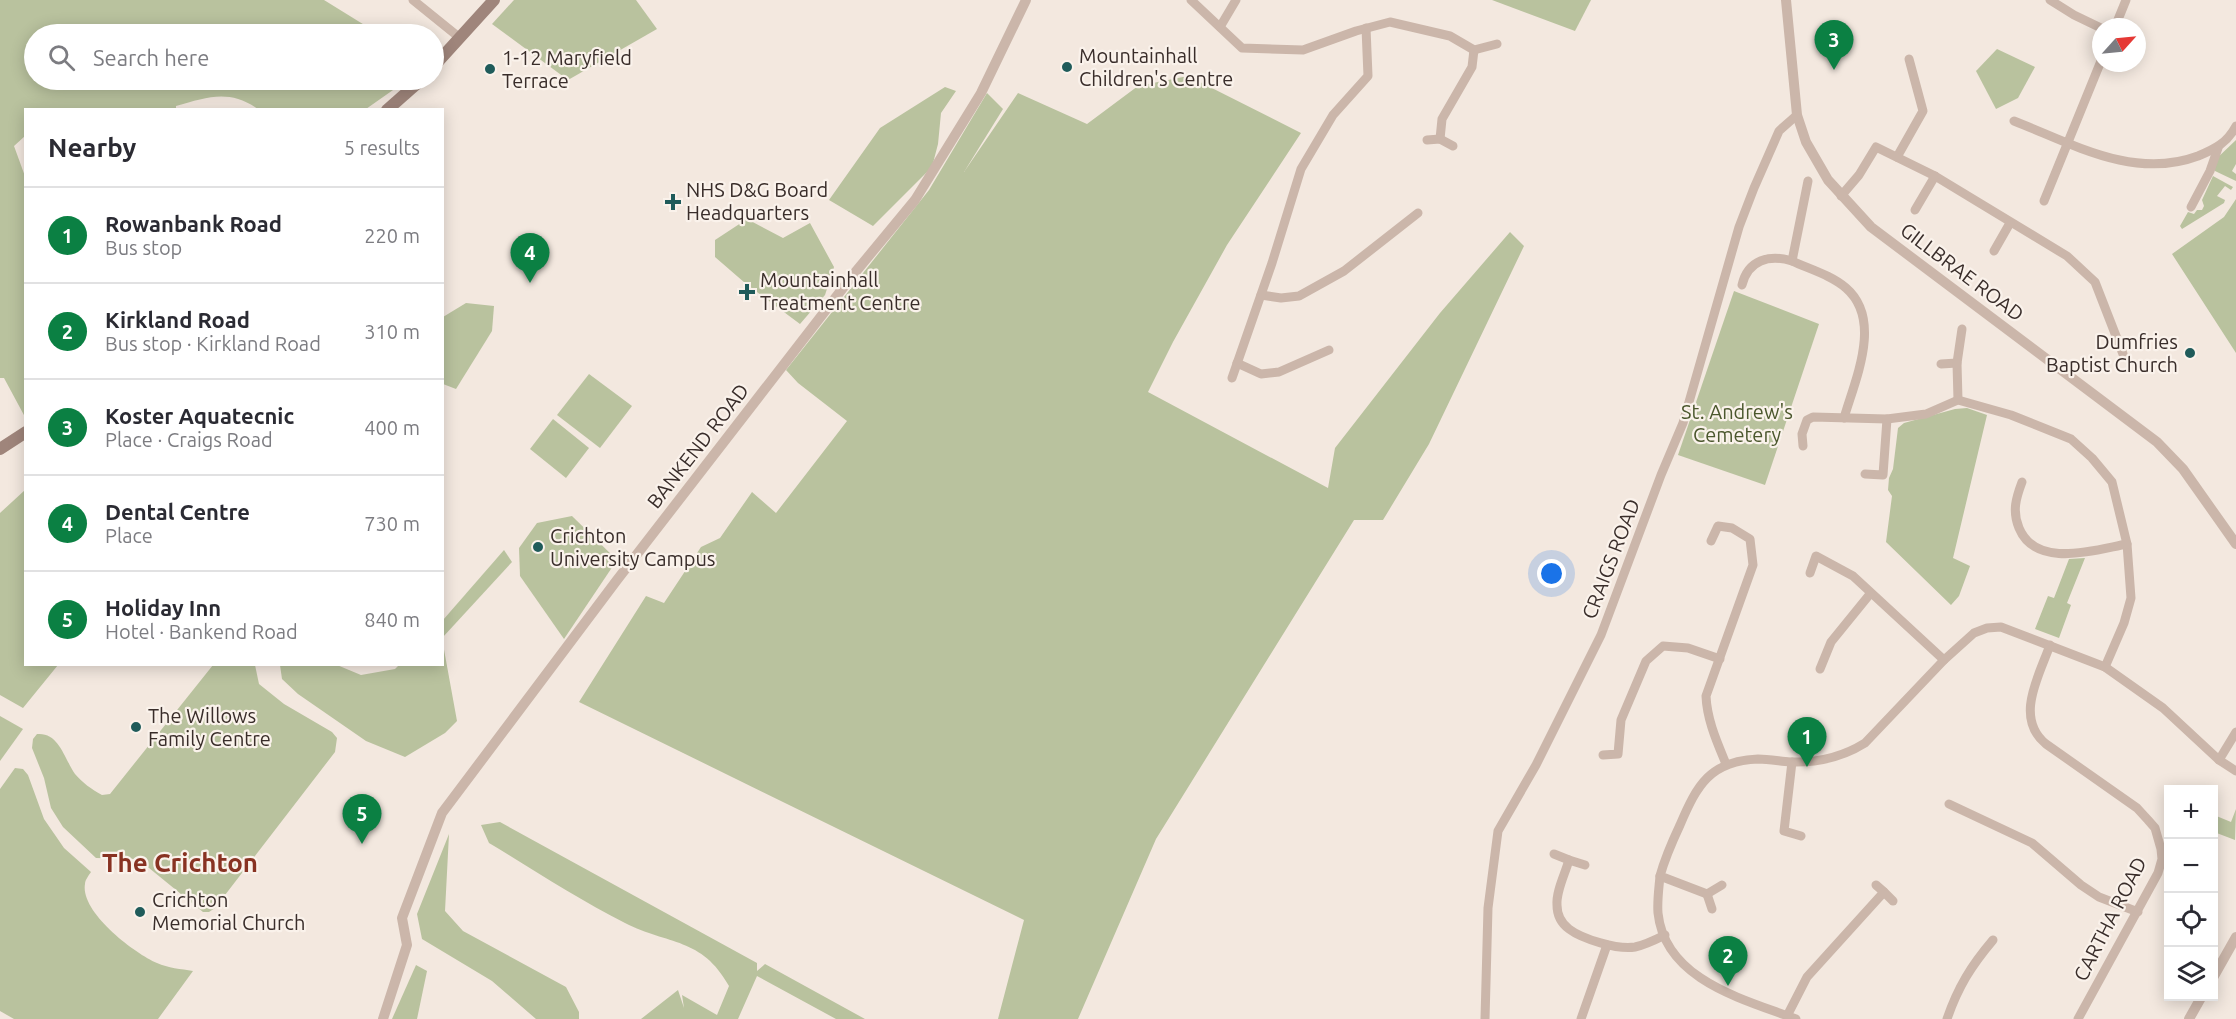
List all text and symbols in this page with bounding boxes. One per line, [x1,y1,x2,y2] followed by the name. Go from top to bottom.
[2092,18,2146,72] north arrow
[1814,20,1854,70] pin: 3
[24,24,444,90] search box
[45,41,78,74] icon: search
[1079,44,1233,90] place label: Mountainhall Children's Centre
[93,45,209,70] text: Search here
[502,46,632,92] place label: 1-12 Maryfield Terrace
[1060,60,1074,74] marker: Mountainhall Children's Centre
[483,62,497,76] marker: 1-12 Maryfield Terrace
[48,133,136,162] text: Nearby
[344,136,420,159] text: 5 results
[686,178,828,224] place label: NHS D&G Board Headquarters
[664,193,682,211] marker: NHS D&G Board Headquarters
[105,211,282,236] text: Rowanbank Road
[1896,218,2028,325] street label: GILLBRAE ROAD
[62,224,73,247] text: 1
[364,224,420,247] text: 220 m
[510,234,550,283] pin: 4
[105,236,182,259] text: Bus stop
[760,268,921,314] place label: Mountainhall Treatment Centre
[738,283,756,301] marker: Mountainhall Treatment Centre
[105,307,250,332] text: Kirkland Road
[62,320,73,343] text: 2
[364,320,420,343] text: 310 m
[2046,330,2178,376] place label: Dumfries Baptist Church
[105,332,321,355] text: Bus stop · Kirkland Road
[2183,346,2197,360] marker: Dumfries Baptist Church
[642,379,753,512] street label: BANKEND ROAD
[1681,400,1793,446] park label: St. Andrew's Cemetery
[105,403,294,428] text: Koster Aquatecnic
[62,416,73,439] text: 3
[364,416,420,439] text: 400 m
[105,428,273,451] text: Place · Craigs Road
[1577,496,1644,622] street label: CRAIGS ROAD
[105,499,250,524] text: Dental Centre
[62,512,73,535] text: 4
[364,512,420,535] text: 730 m
[105,524,153,547] text: Place
[550,524,716,570] place label: Crichton University Campus
[531,540,545,554] marker: Crichton University Campus
[1537,559,1566,588] your location
[105,595,221,620] text: Holiday Inn
[62,608,73,631] text: 5
[364,608,420,631] text: 840 m
[105,620,298,643] text: Hotel · Bankend Road
[148,704,271,750] place label: The Willows Family Centre
[1788,718,1826,767] pin: 1
[129,720,143,734] marker: The Willows Family Centre
[2164,785,2218,1001] map controls
[2164,785,2218,839] button: +
[342,794,382,844] pin: 5
[2164,839,2218,893] button: −
[102,848,258,877] district label: The Crichton
[2069,853,2151,984] street label: CARTHA ROAD
[152,888,305,934] place label: Crichton Memorial Church
[2164,893,2218,947] button: locate
[133,905,147,919] marker: Crichton Memorial Church
[1708,936,1748,986] pin: 2
[2164,947,2218,1001] button: layers

